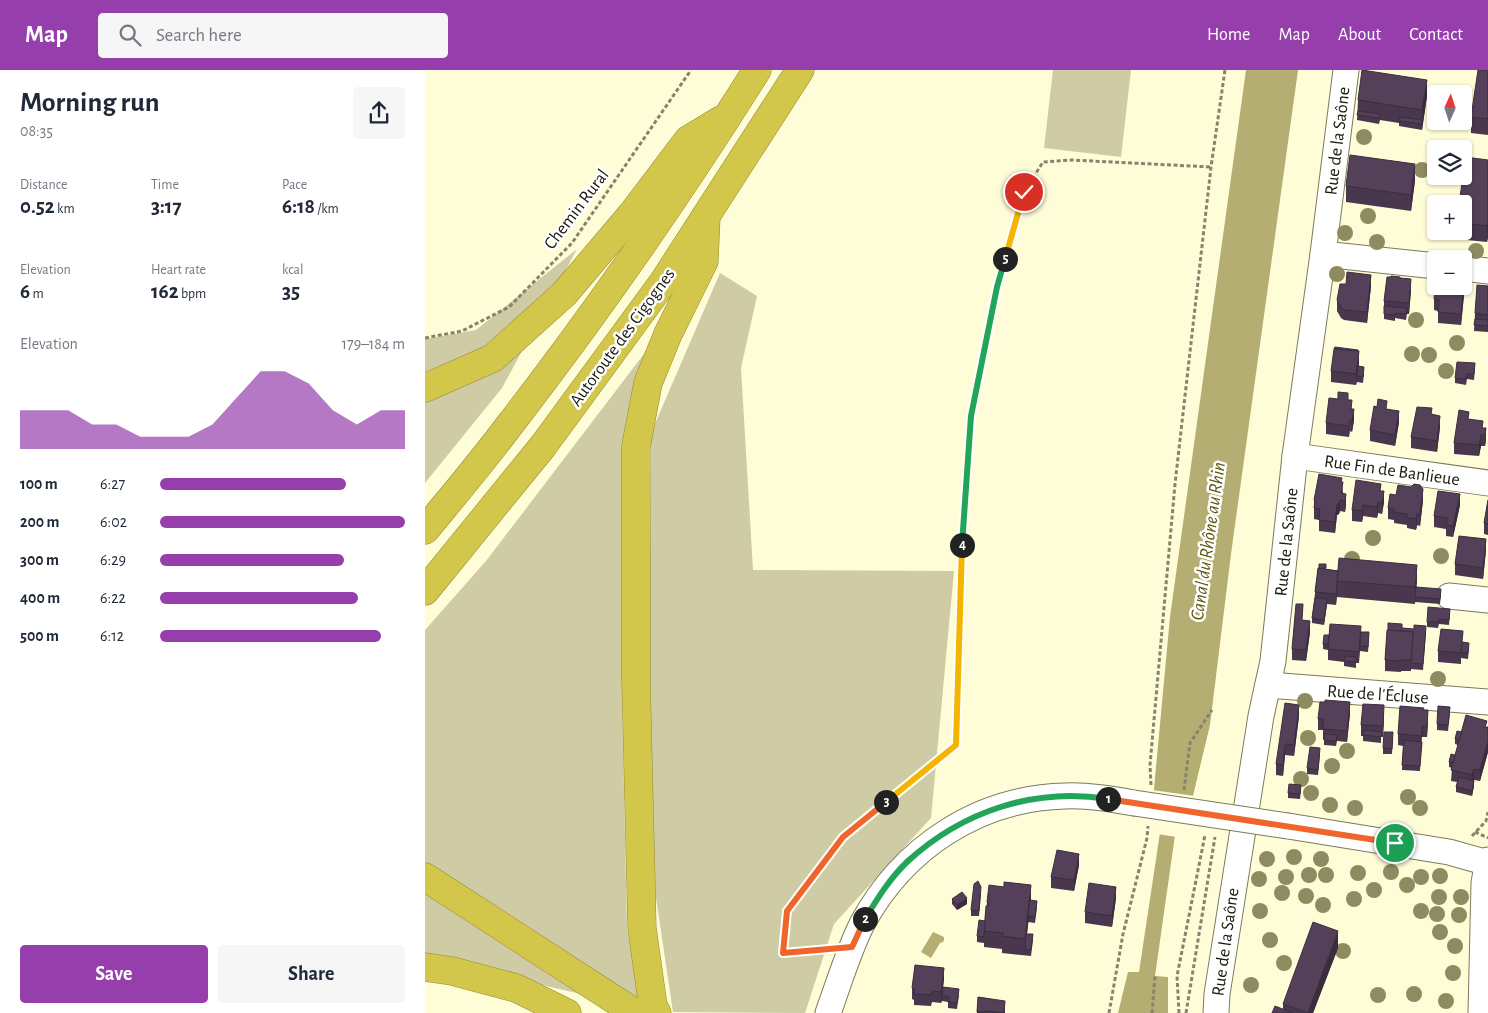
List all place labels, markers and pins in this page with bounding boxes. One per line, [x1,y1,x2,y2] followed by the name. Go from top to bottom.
[1003,171,1045,213] pin
[993,246,1017,272] pin: 5
[949,532,975,558] pin: 4
[1095,786,1121,812] pin: 1
[873,790,899,814] pin: 3
[1374,822,1416,864] pin
[853,906,877,932] pin: 2

